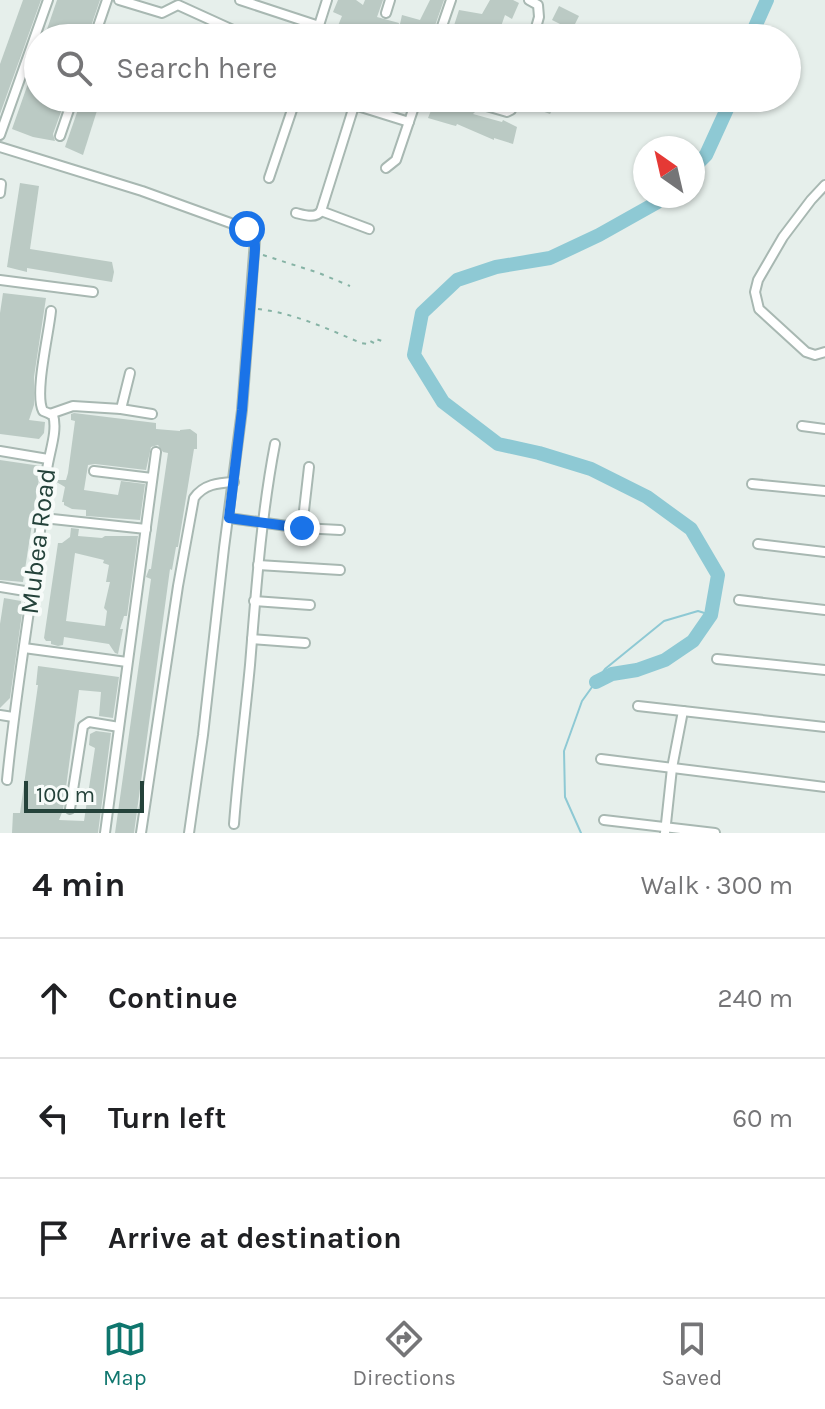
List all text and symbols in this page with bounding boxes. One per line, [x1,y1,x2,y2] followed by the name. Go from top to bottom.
[24,24,801,112] search box
[52,46,96,90] icon: search
[116,50,277,86] text: Search here
[633,136,705,208] north arrow
[229,211,265,247] route start
[14,466,62,616] street label: Mubea Road
[284,510,320,546] route end
[24,777,144,813] scale bar
[36,782,95,808] text: 100 m
[32,865,125,905] text: 4 min
[641,870,793,901] text: Walk · 300 m
[32,976,76,1020] icon: ahead
[108,980,238,1016] text: Continue
[717,983,793,1014] text: 240 m
[32,1096,76,1140] icon: left
[108,1100,226,1136] text: Turn left
[732,1103,793,1134] text: 60 m
[32,1216,76,1260] icon: arrive
[108,1220,402,1256] text: Arrive at destination
[103,1317,147,1391] tab: Map
[352,1317,456,1391] tab: Directions
[661,1317,722,1391] tab: Saved

